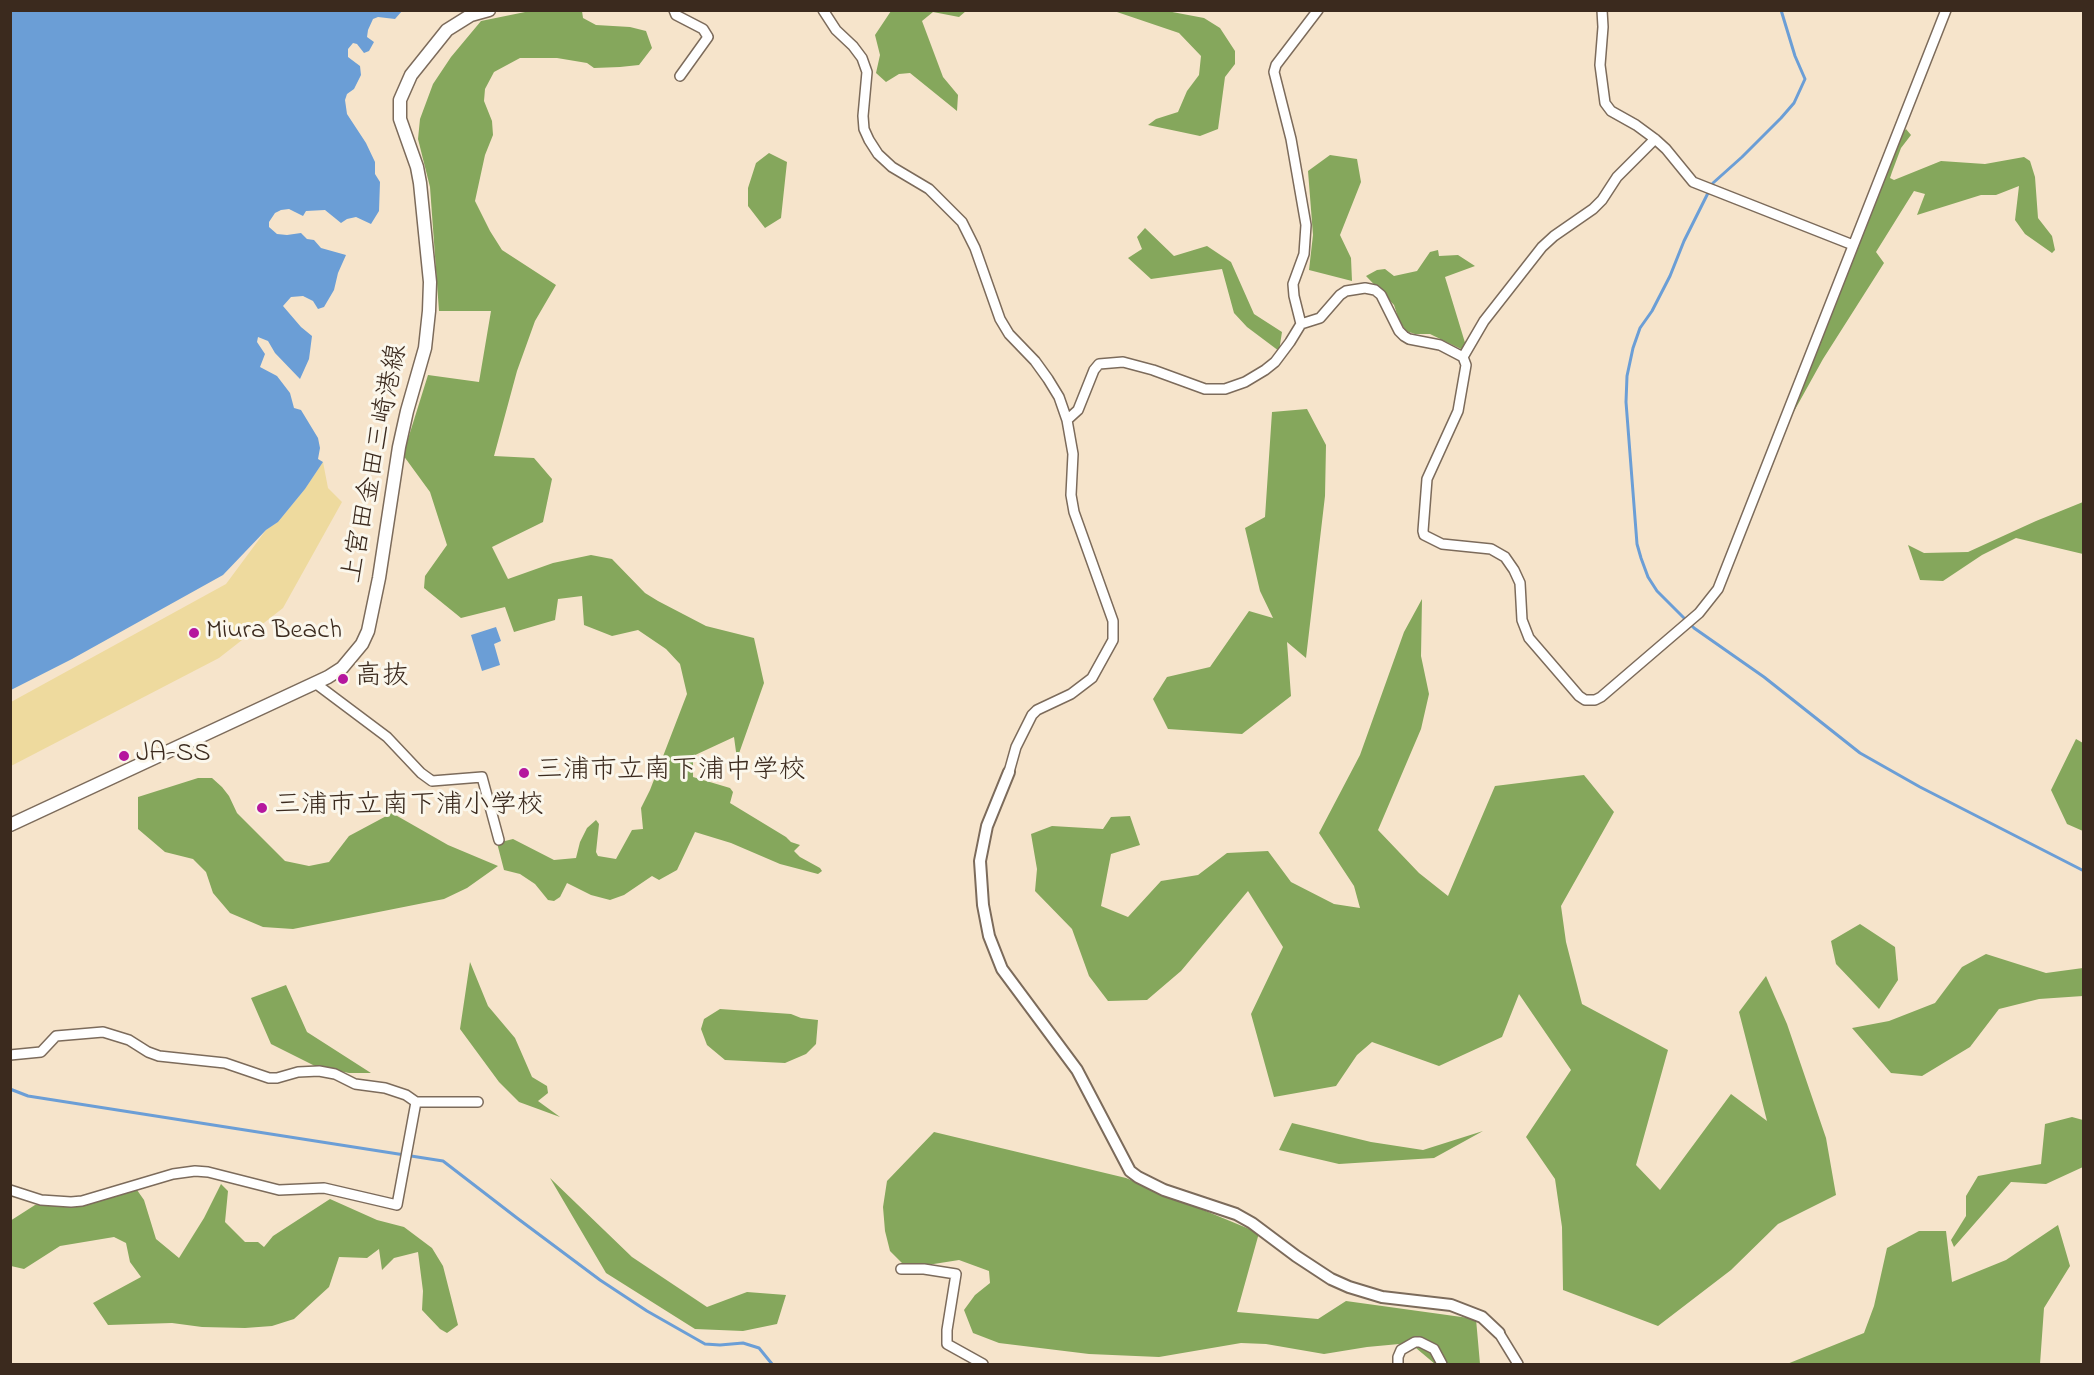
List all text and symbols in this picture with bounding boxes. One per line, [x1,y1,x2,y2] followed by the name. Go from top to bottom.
[338,342,416,586] street label: 上宮田金田三崎港線
[206,617,342,649] place label: Miura Beach
[187,626,201,640] marker: Miura Beach
[355,663,409,695] place label: 高抜
[336,672,350,686] marker: 高抜
[136,740,211,772] place label: JA-SS
[117,749,131,763] marker: JA-SS
[536,757,806,789] place label: 三浦市立南下浦中学校
[517,766,531,780] marker: 三浦市立南下浦中学校
[274,792,544,824] place label: 三浦市立南下浦小学校
[255,801,269,815] marker: 三浦市立南下浦小学校

